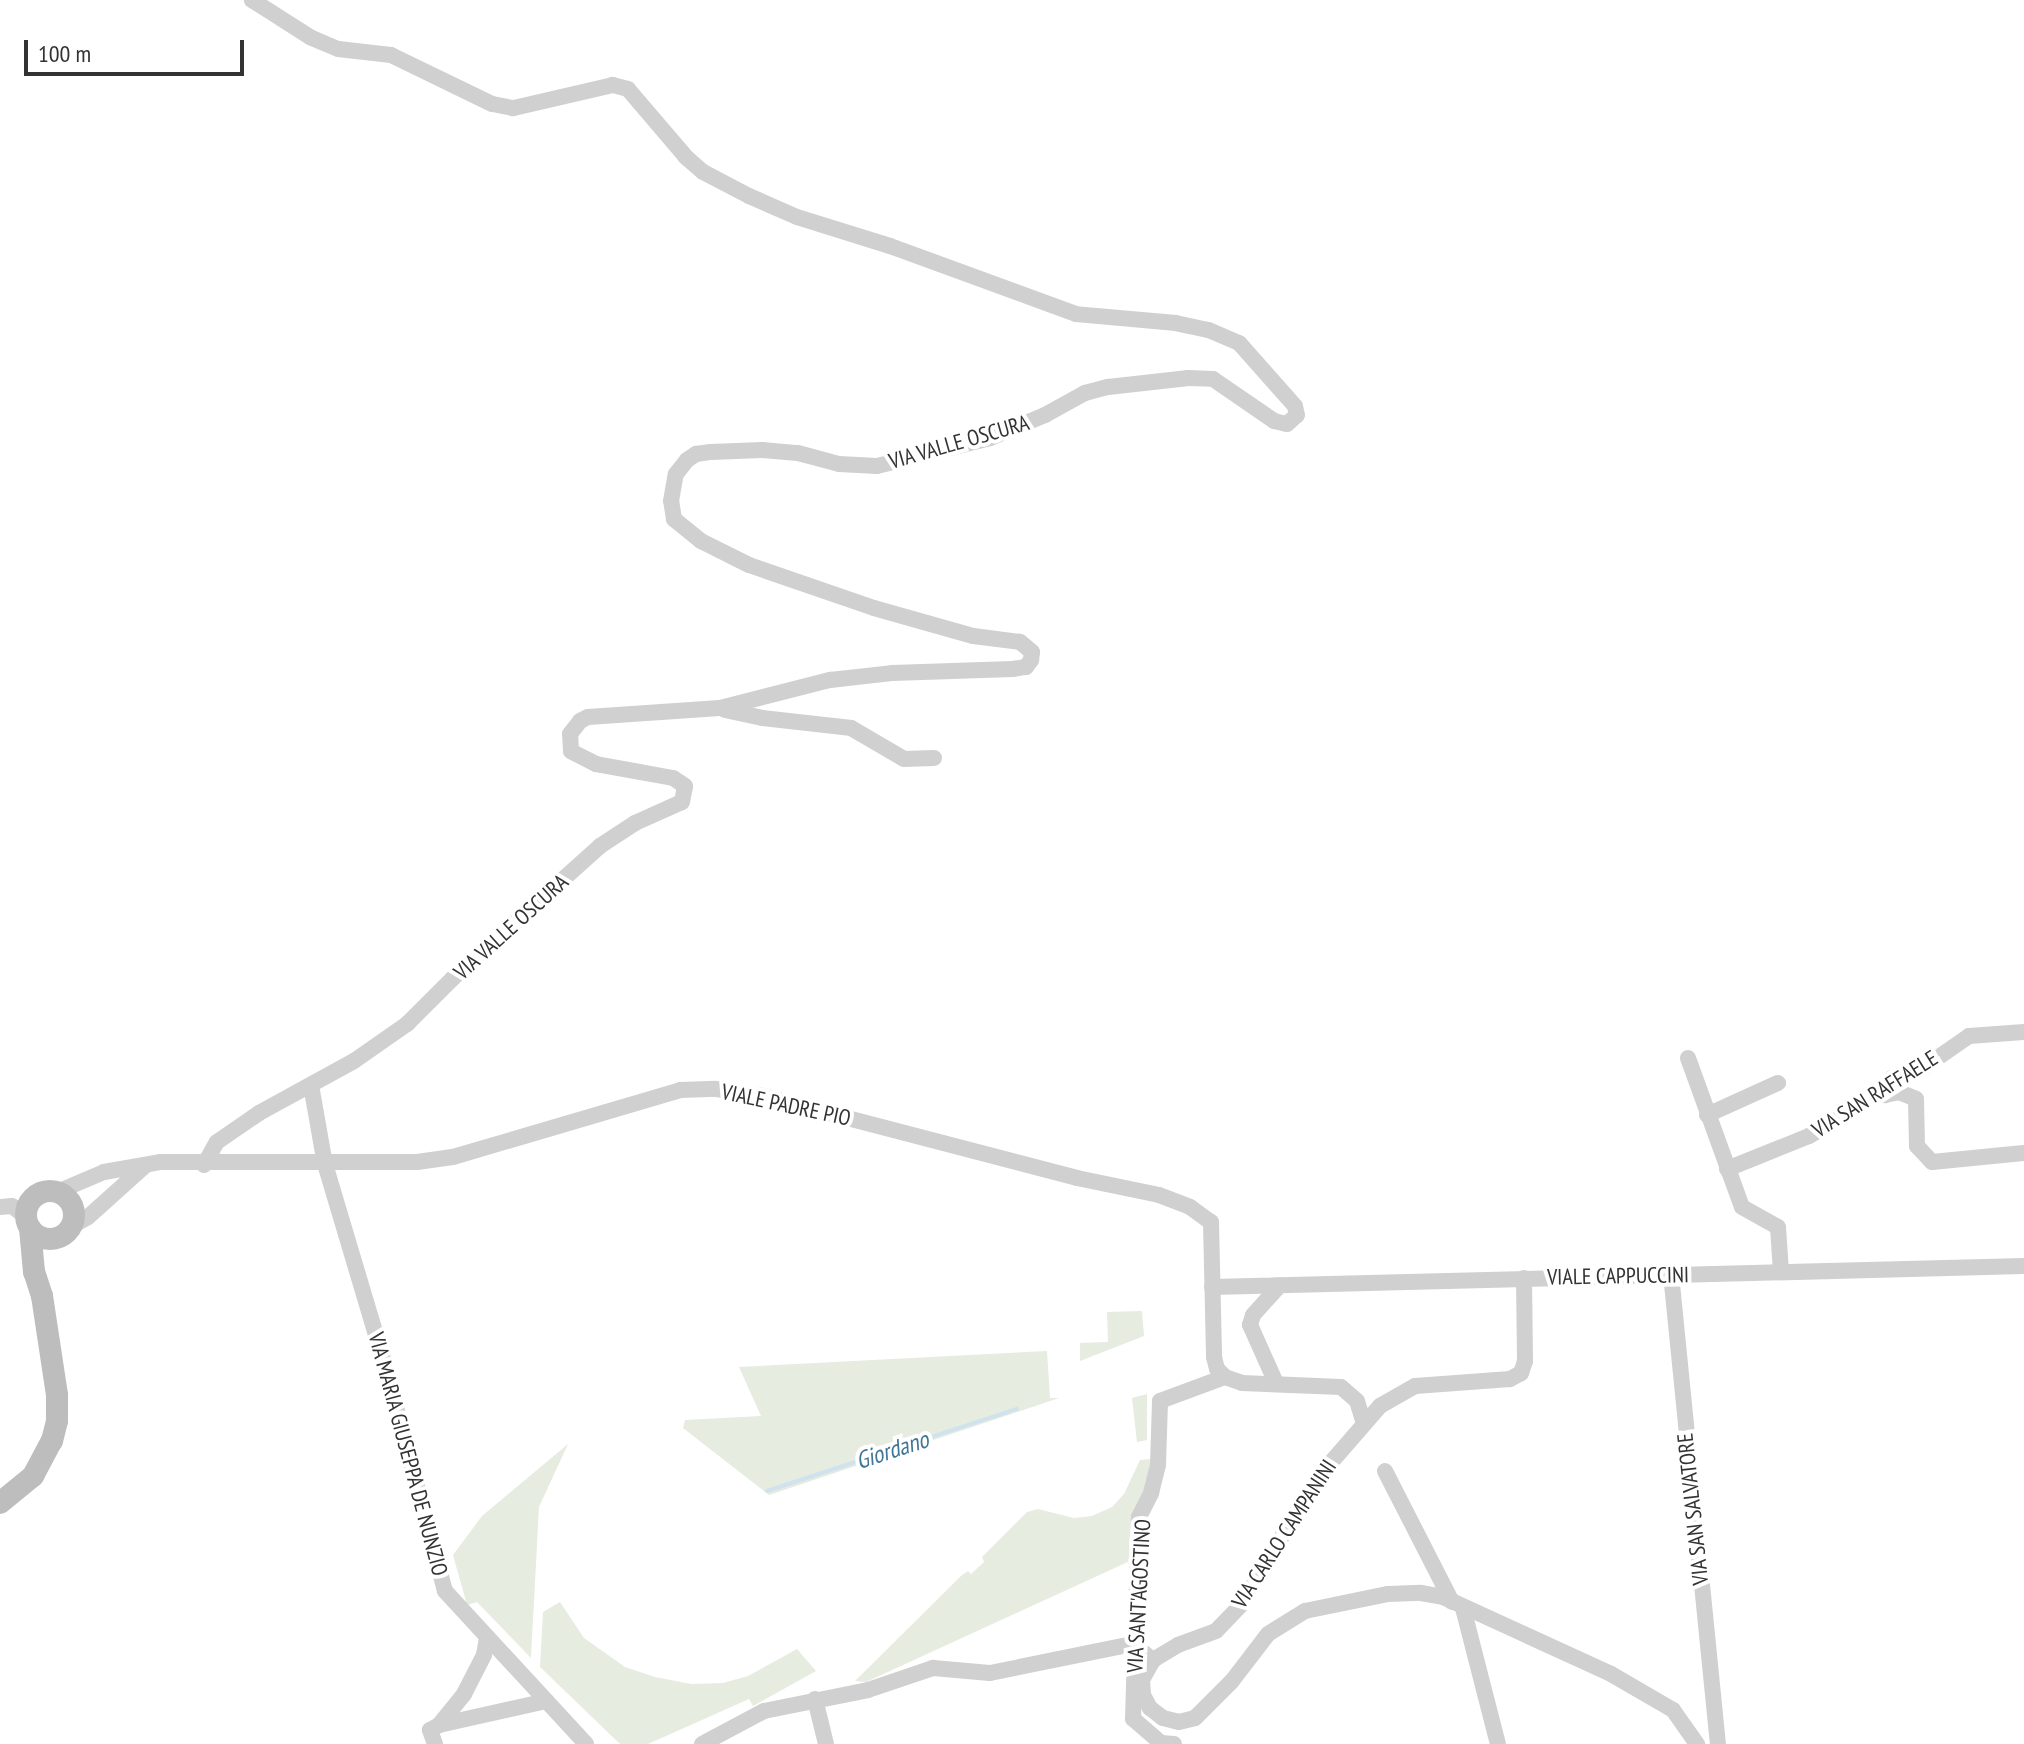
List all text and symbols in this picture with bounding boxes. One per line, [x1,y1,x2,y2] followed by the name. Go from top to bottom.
[28,24,248,74] scale bar
[38,38,91,69] text: 100 m
[885,409,1033,475] street label: VIA VALLE OSCURA
[448,868,574,986] street label: VIA VALLE OSCURA
[1807,1045,1943,1143] street label: VIA SAN RAFFAELE
[719,1078,853,1132] street label: VIALE PADRE PIO
[1547,1262,1689,1290] street label: VIALE CAPPUCCINI
[362,1328,454,1580] street label: VIA MARIA GIUSEPPA DE NUNZIO
[852,1425,932,1475] water label: Giordano
[1672,1431,1714,1587] street label: VIA SAN SALVATORE
[1226,1454,1342,1614] street label: VIA CARLO CAMPANINI
[1122,1518,1156,1674] street label: VIA SANT'AGOSTINO

